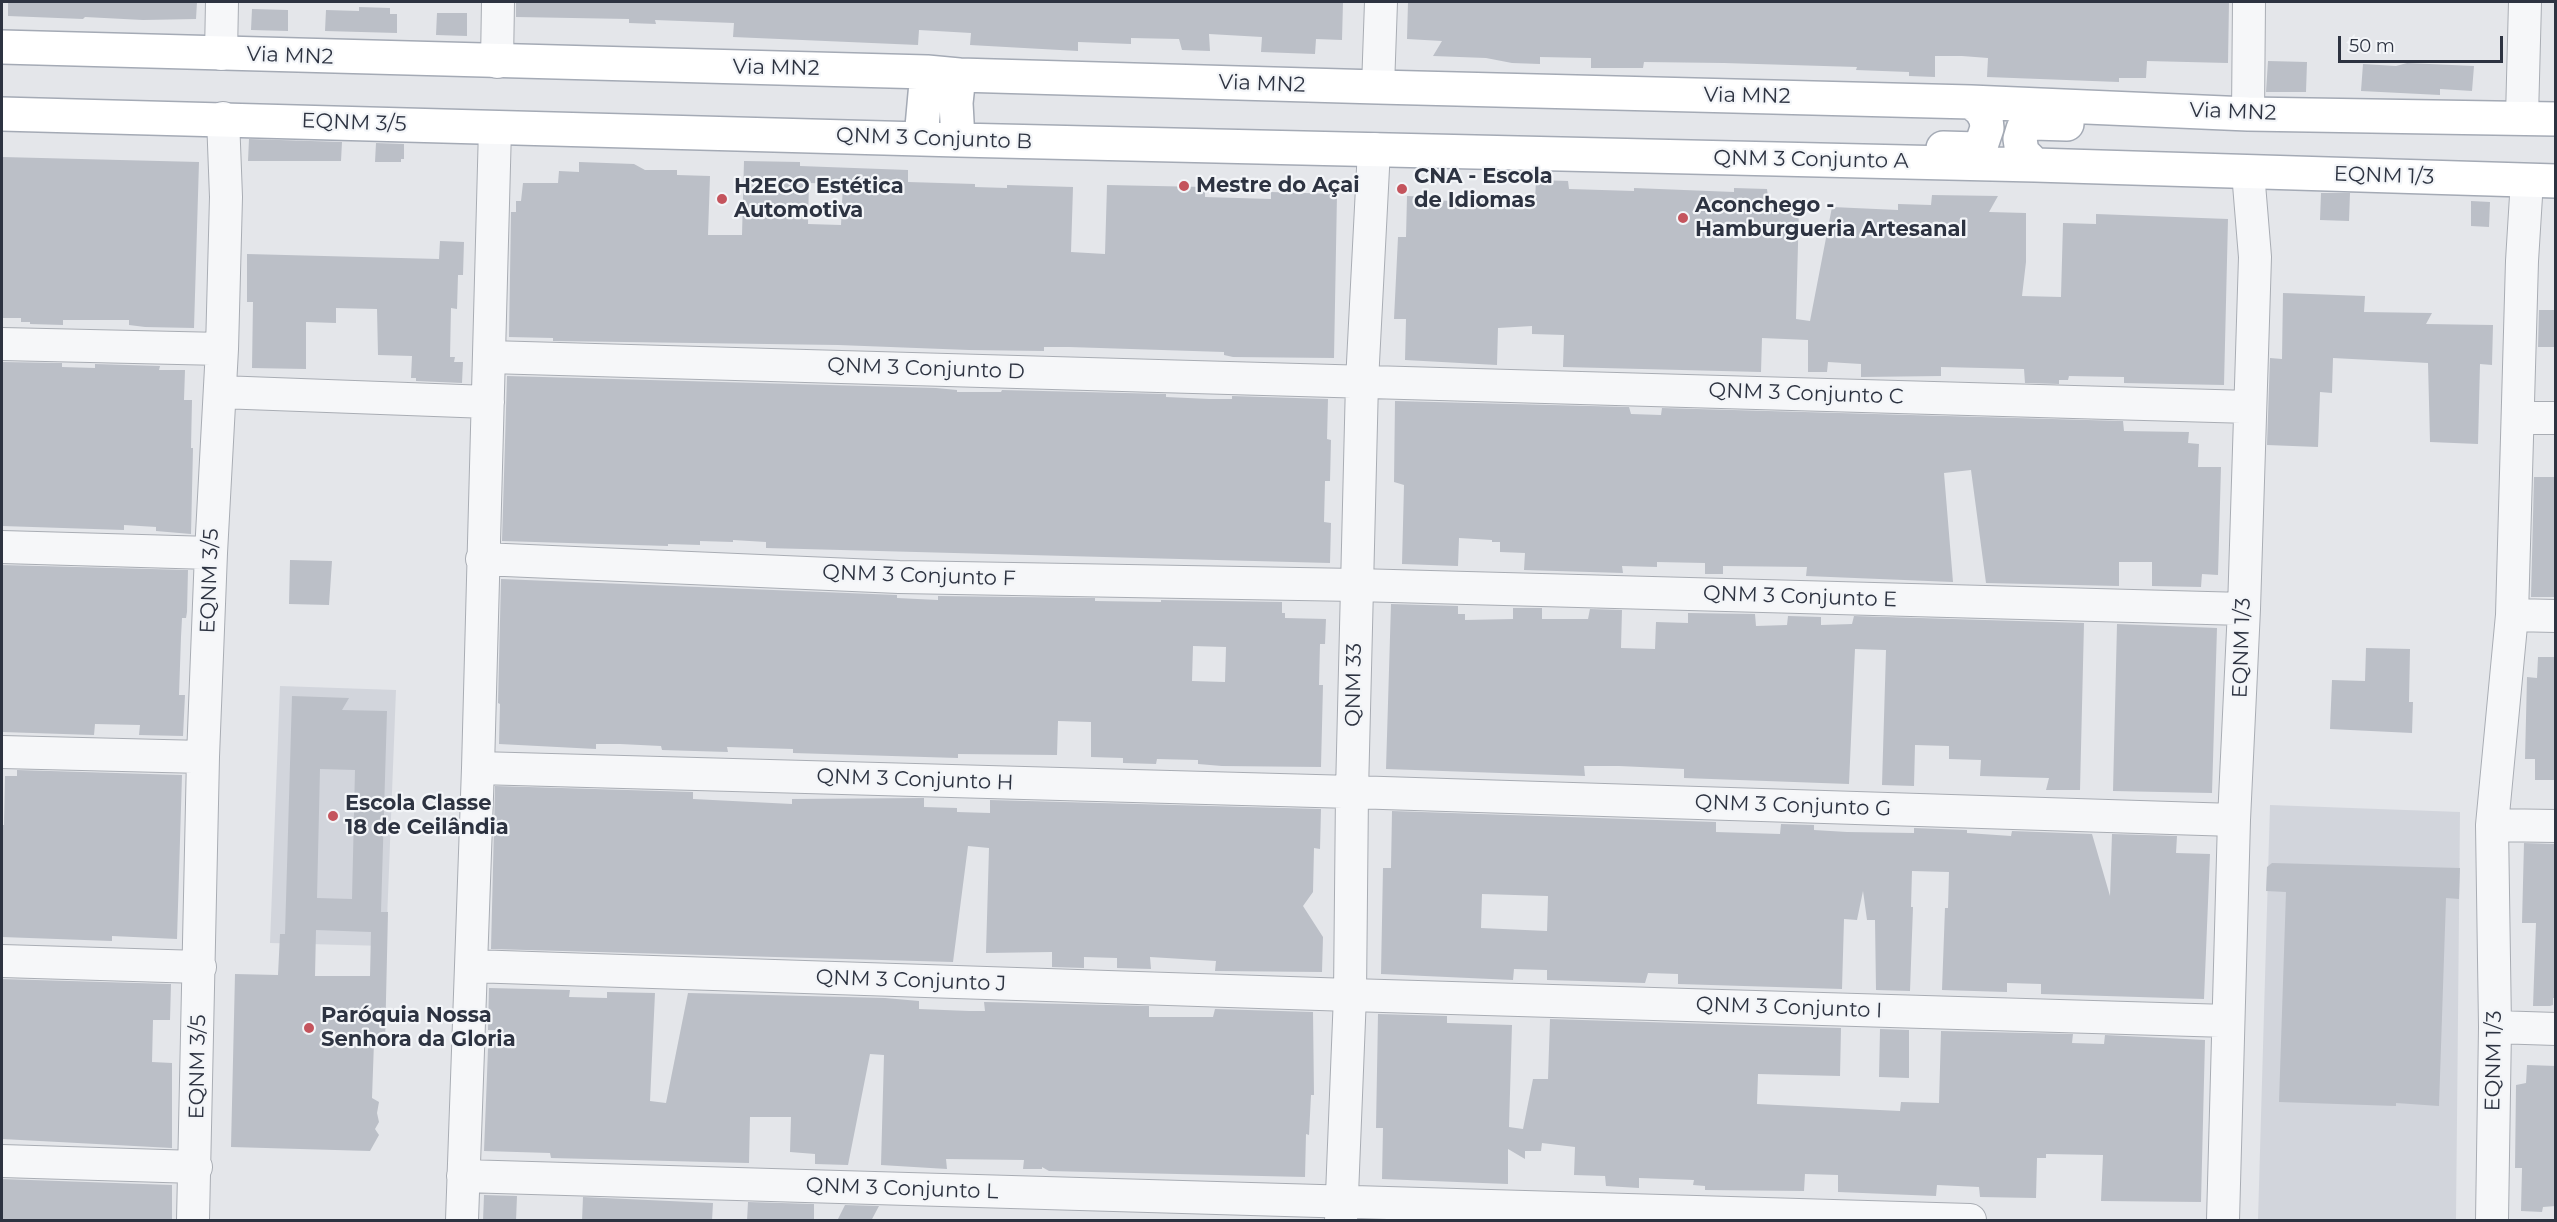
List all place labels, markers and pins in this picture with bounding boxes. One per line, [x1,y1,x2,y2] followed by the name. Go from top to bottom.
[1414,164,1553,214] place label: CNA - Escola de Idiomas
[1196,173,1360,199] place label: Mestre do Açai
[734,174,904,224] place label: H2ECO Estética Automotiva
[1177,179,1191,193] marker: Mestre do Açai
[1395,182,1409,196] marker: CNA - Escola de Idiomas
[715,192,729,206] marker: H2ECO Estética Automotiva
[1695,193,1967,243] place label: Aconchego - Hamburgueria Artesanal
[1676,211,1690,225] marker: Aconchego - Hamburgueria Artesanal
[345,791,509,841] place label: Escola Classe 18 de Ceilândia
[326,809,340,823] marker: Escola Classe 18 de Ceilândia
[321,1003,516,1053] place label: Paróquia Nossa Senhora da Gloria
[302,1021,316,1035] marker: Paróquia Nossa Senhora da Gloria

